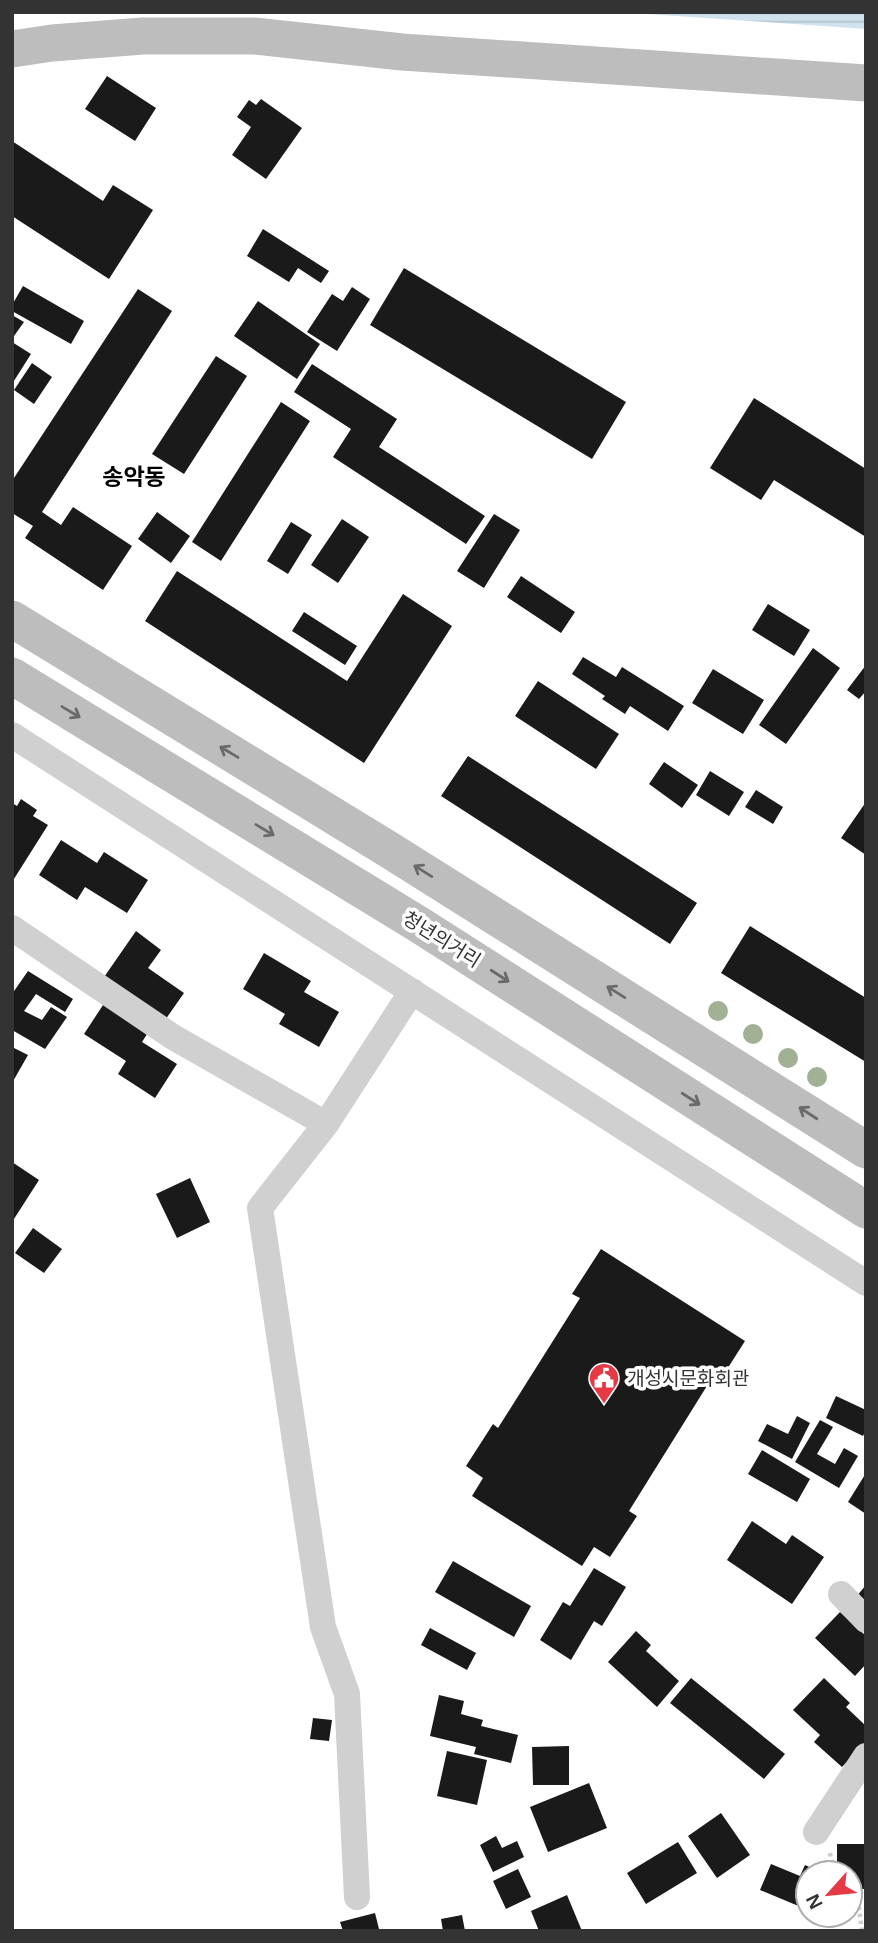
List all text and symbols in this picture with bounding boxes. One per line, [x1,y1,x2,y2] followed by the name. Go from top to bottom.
[102,464,166,490] district label: 송악동
[60,705,80,719] one-way arrow
[220,744,240,758] one-way arrow
[254,824,274,838] one-way arrow
[414,863,434,877] one-way arrow
[399,907,484,971] street label: 청년의거리
[490,968,509,983] one-way arrow
[607,984,626,999] one-way arrow
[681,1092,701,1106] one-way arrow
[799,1106,819,1120] one-way arrow
[587,1361,621,1405] public building icon: 개성시문화회관
[627,1368,749,1389] place label: 개성시문화회관
[794,1859,864,1929] north arrow
[802,1891,827,1912] text: N

